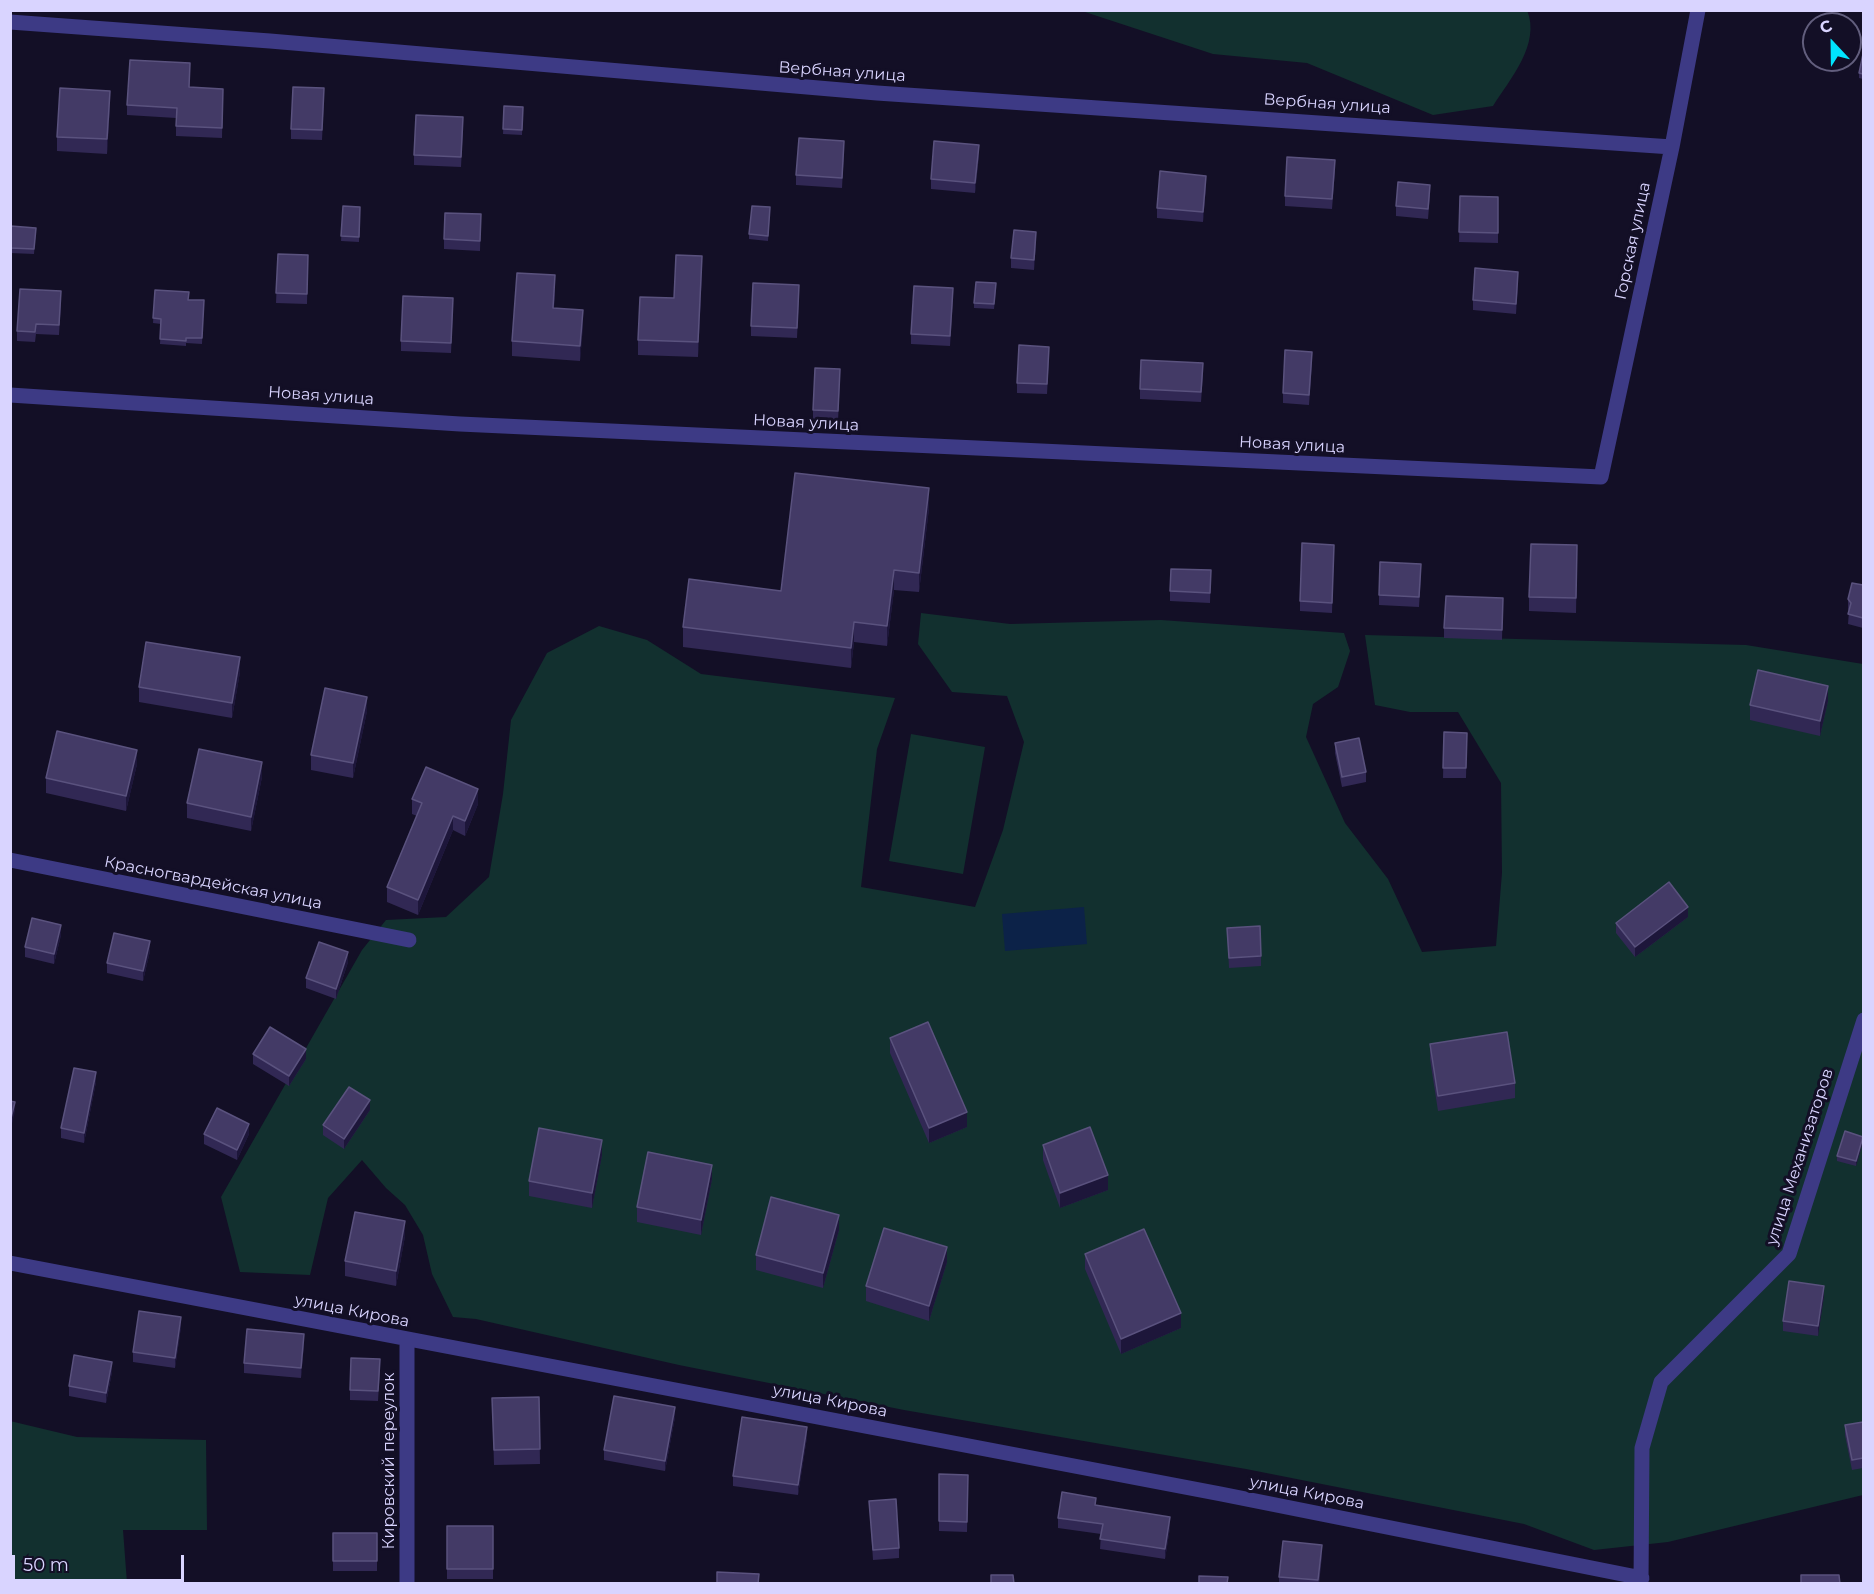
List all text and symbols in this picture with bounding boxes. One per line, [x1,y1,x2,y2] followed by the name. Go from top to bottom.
[1802,12,1862,72] north arrow
[1817,16,1835,38] text: С
[778,58,906,86] street label: Вербная улица
[1263,90,1391,118] street label: Вербная улица
[1611,180,1655,302] street label: Горская улица
[267,383,375,409] street label: Новая улица
[752,411,860,435] street label: Новая улица
[1238,433,1346,457] street label: Новая улица
[102,852,324,914] street label: Красногвардейская улица
[1762,1066,1838,1248] street label: улица Механизаторов
[293,1290,411,1332] street label: улица Кирова
[379,1373,399,1549] street label: Кировский переулок
[771,1380,889,1422] street label: улица Кирова
[1248,1472,1366,1514] street label: улица Кирова
[15,1543,188,1581] scale bar
[23,1554,69,1576] text: 50 m

